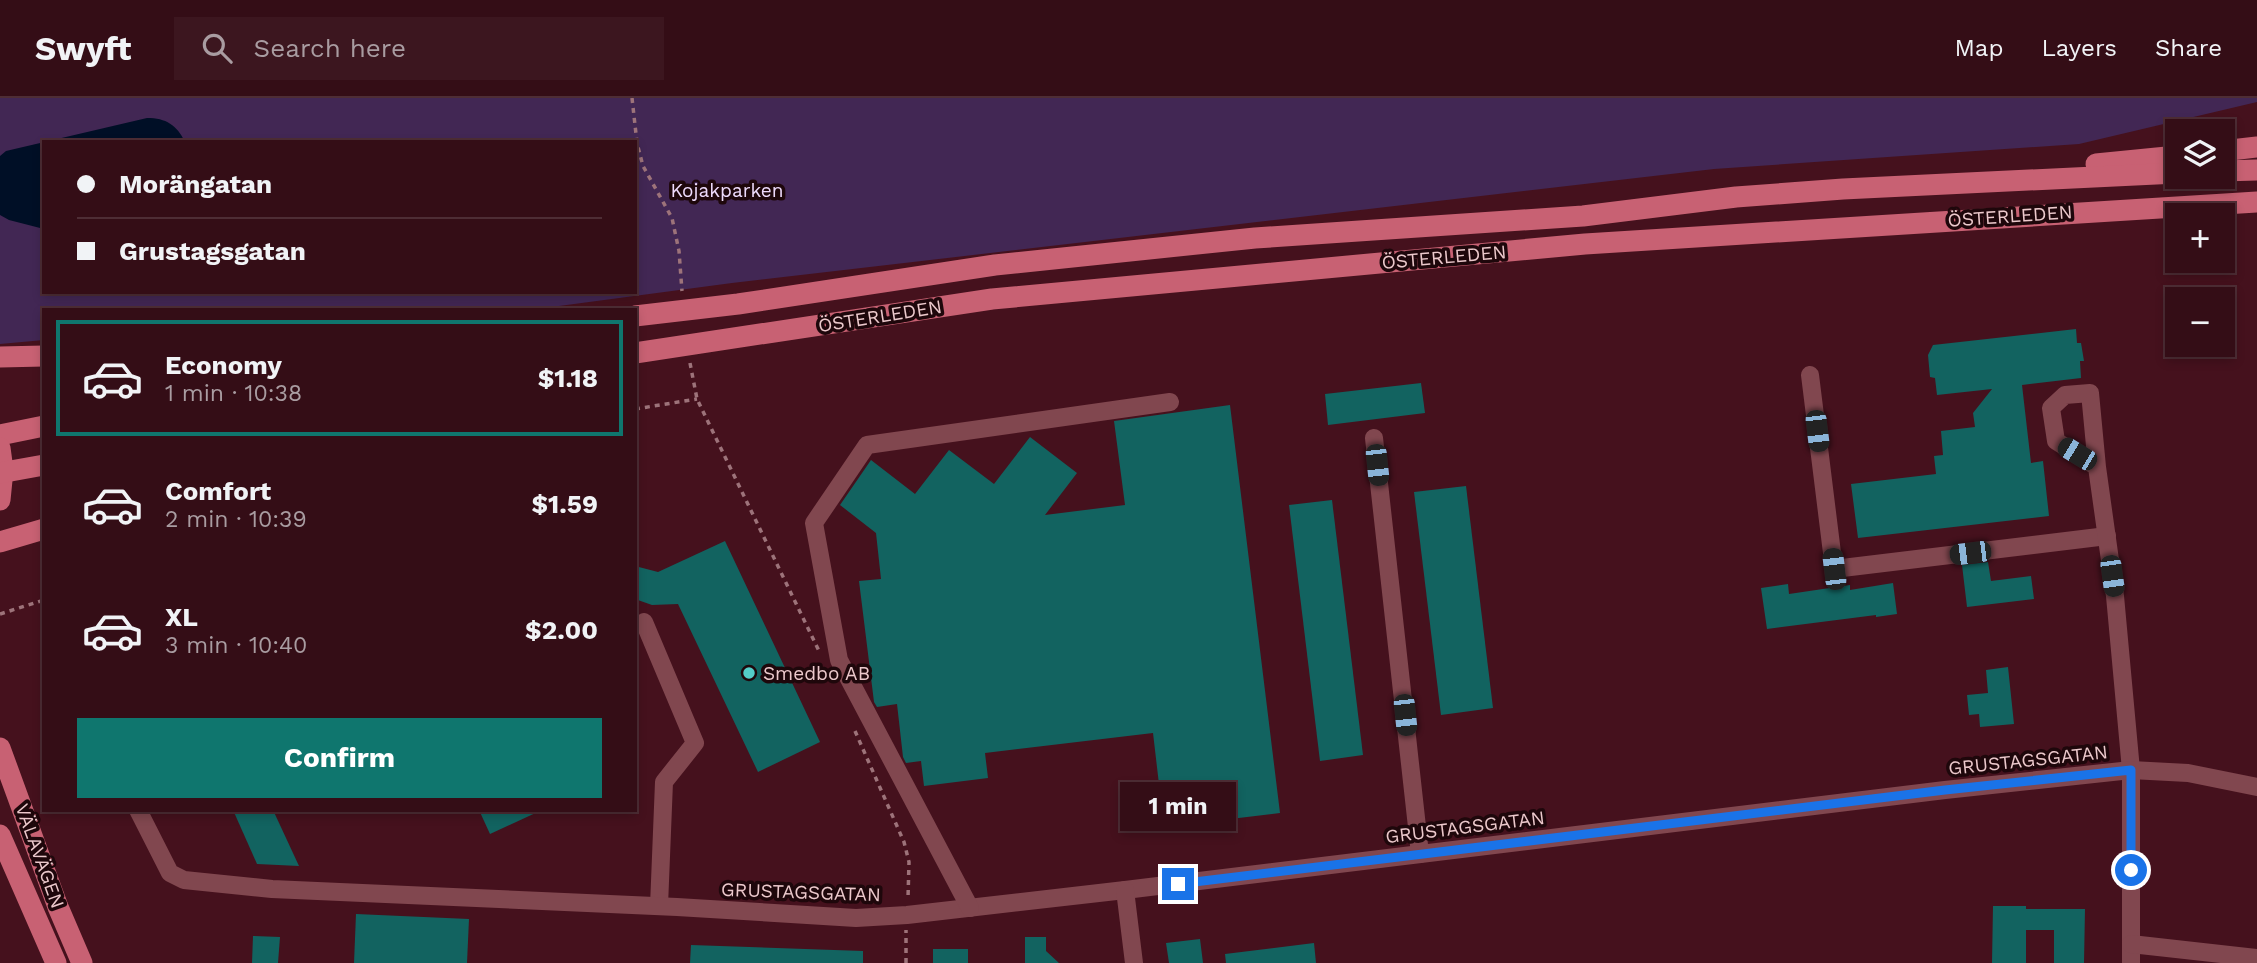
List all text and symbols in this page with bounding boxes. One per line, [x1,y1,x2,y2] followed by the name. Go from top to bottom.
[174,17,664,80] search box
[35,29,132,68] text: Swyft
[198,29,236,67] icon: search
[254,33,406,63] text: Search here
[1955,34,2003,62] text: Map
[2041,34,2117,62] text: Layers
[2155,34,2222,62] text: Share
[2165,119,2235,357] map controls
[2165,119,2235,189] button: layers
[119,169,272,199] text: Morängatan
[670,179,784,202] park label: Kojakparken
[1947,200,2073,232] street label: ÖSTERLEDEN
[2165,203,2235,273] button: +
[119,236,306,266] text: Grustagsgatan
[1381,240,1507,274] street label: ÖSTERLEDEN
[2165,287,2235,357] button: −
[816,295,944,337] street label: ÖSTERLEDEN
[81,347,144,410] icon: car
[165,350,282,380] text: Economy
[538,363,598,393] text: $1.18
[165,380,302,407] text: 1 min · 10:38
[1805,409,1830,453] car
[2054,434,2101,474] car
[1365,443,1390,487] car
[81,473,144,536] icon: car
[165,476,271,506] text: Comfort
[531,489,598,519] text: $1.59
[165,506,307,533] text: 2 min · 10:39
[1948,540,1993,566] car
[1822,547,1847,591] car
[2099,554,2126,598] car
[81,599,144,662] icon: car
[165,602,198,632] text: XL
[525,615,598,645] text: $2.00
[165,632,307,659] text: 3 min · 10:40
[763,662,870,685] place label: Smedbo AB
[741,665,757,681] marker: Smedbo AB
[1393,693,1418,737] car
[77,718,602,798] button: Confirm
[1947,740,2109,780] street label: GRUSTAGSGATAN
[1120,782,1236,832] callout: 1 min
[1148,793,1208,820] text: 1 min
[10,801,70,911] street label: VÄLAVÄGEN
[1384,806,1546,848] street label: GRUSTAGSGATAN
[2115,854,2147,886] route start
[1162,868,1194,900] route end
[721,878,881,906] street label: GRUSTAGSGATAN

